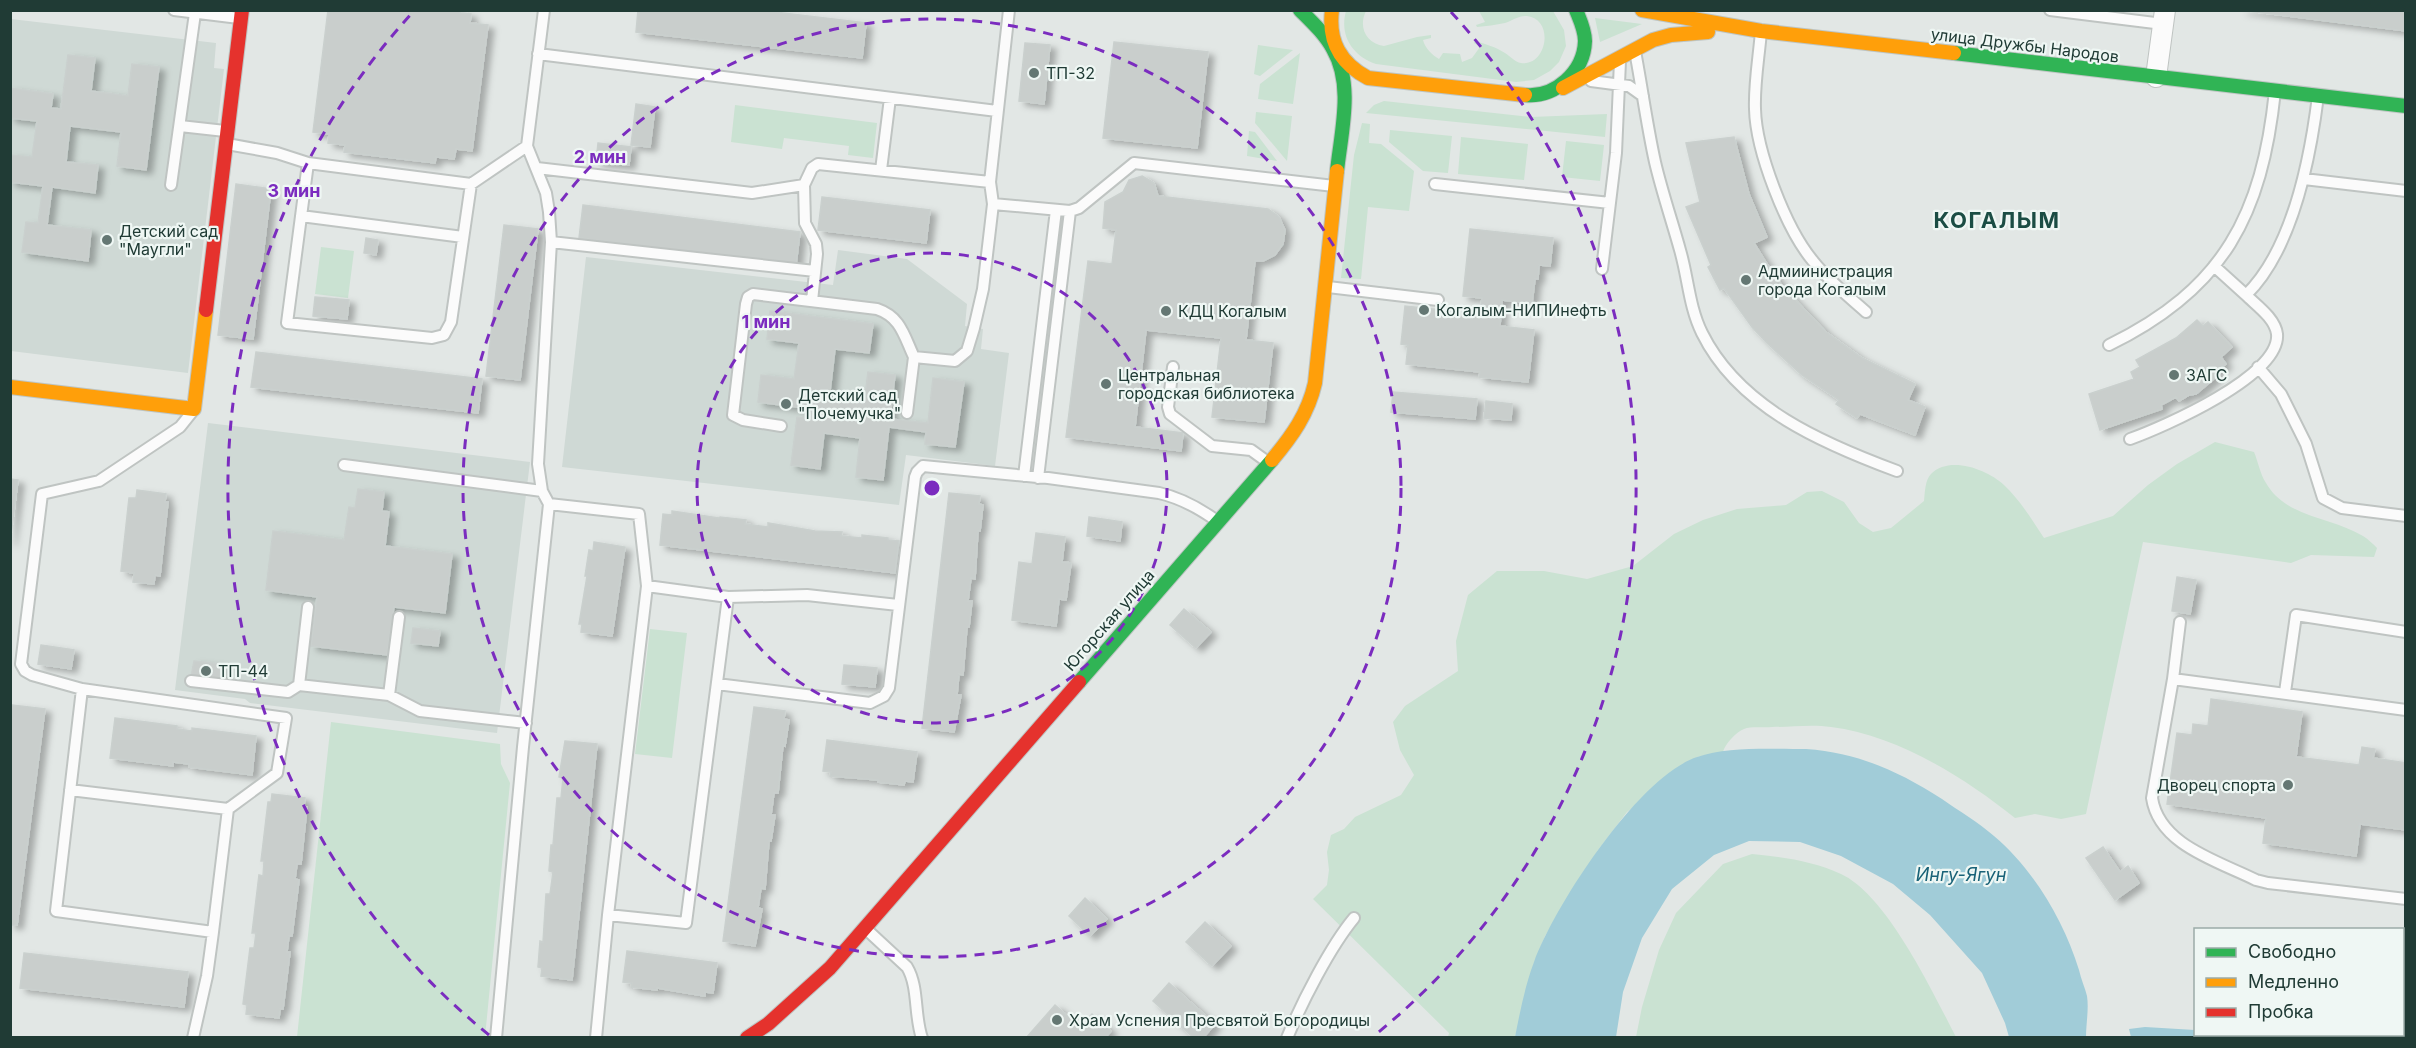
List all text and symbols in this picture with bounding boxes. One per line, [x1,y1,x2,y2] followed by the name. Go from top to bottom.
[1930,24,2120,66] street label: улица Дружбы Народов
[1046,63,1095,83] place label: ТП-32
[1027,66,1041,80] marker: ТП-32
[574,146,626,167] text: 2 мин
[268,180,320,201] text: 3 мин
[1934,207,2060,233] district label: КОГАЛЫМ
[119,221,218,259] place label: Детский сад "Маугли"
[100,233,114,247] marker: Детский сад "Маугли"
[1758,261,1893,299] place label: Адмиинистрация города Когалым
[1739,273,1753,287] marker: Адмиинистрация города Когалым
[1436,300,1607,320] place label: Когалым-НИПИнефть
[1178,301,1287,321] place label: КДЦ Когалым
[1417,303,1431,317] marker: Когалым-НИПИнефть
[1159,304,1173,318] marker: КДЦ Когалым
[741,311,791,332] text: 1 мин
[1118,365,1295,403] place label: Центральная городская библиотека
[2186,365,2227,385] place label: ЗАГС
[2167,368,2181,382] marker: ЗАГС
[1099,377,1113,391] marker: Центральная городская библиотека
[798,385,901,423] place label: Детский сад "Почемучка"
[779,397,793,411] marker: Детский сад "Почемучка"
[922,478,942,498] centre of rings
[1059,565,1159,675] street label: Югорская улица
[218,661,268,681] place label: ТП-44
[199,664,213,678] marker: ТП-44
[2157,775,2276,795] place label: Дворец спорта
[2281,778,2295,792] marker: Дворец спорта
[1916,864,2007,885] water label: Ингу-Ягун
[2194,928,2404,1036] legend
[2248,941,2336,962] text: Свободно
[2248,971,2339,992] text: Медленно
[2248,1001,2314,1022] text: Пробка
[1069,1010,1370,1030] place label: Храм Успения Пресвятой Богородицы
[1050,1013,1064,1027] marker: Храм Успения Пресвятой Богородицы

